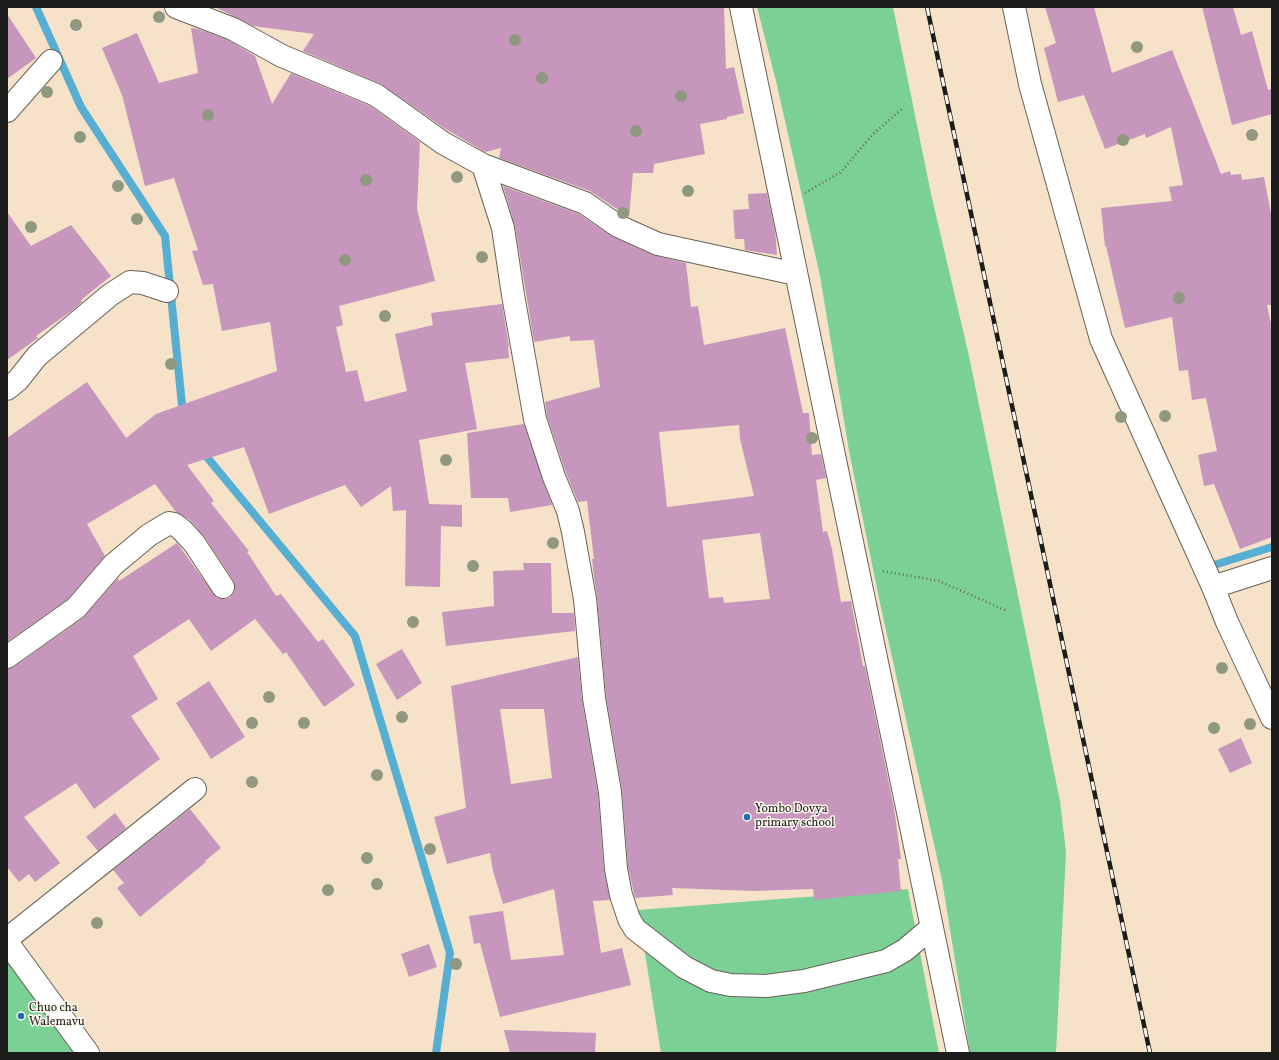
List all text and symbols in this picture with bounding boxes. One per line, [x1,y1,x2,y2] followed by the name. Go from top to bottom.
[755,803,835,831] place label: Yombo Dovya primary school
[742,812,752,822] marker: Yombo Dovya primary school
[29,1002,85,1030] place label: Chuo cha Walemavu
[16,1011,26,1021] marker: Chuo cha Walemavu

